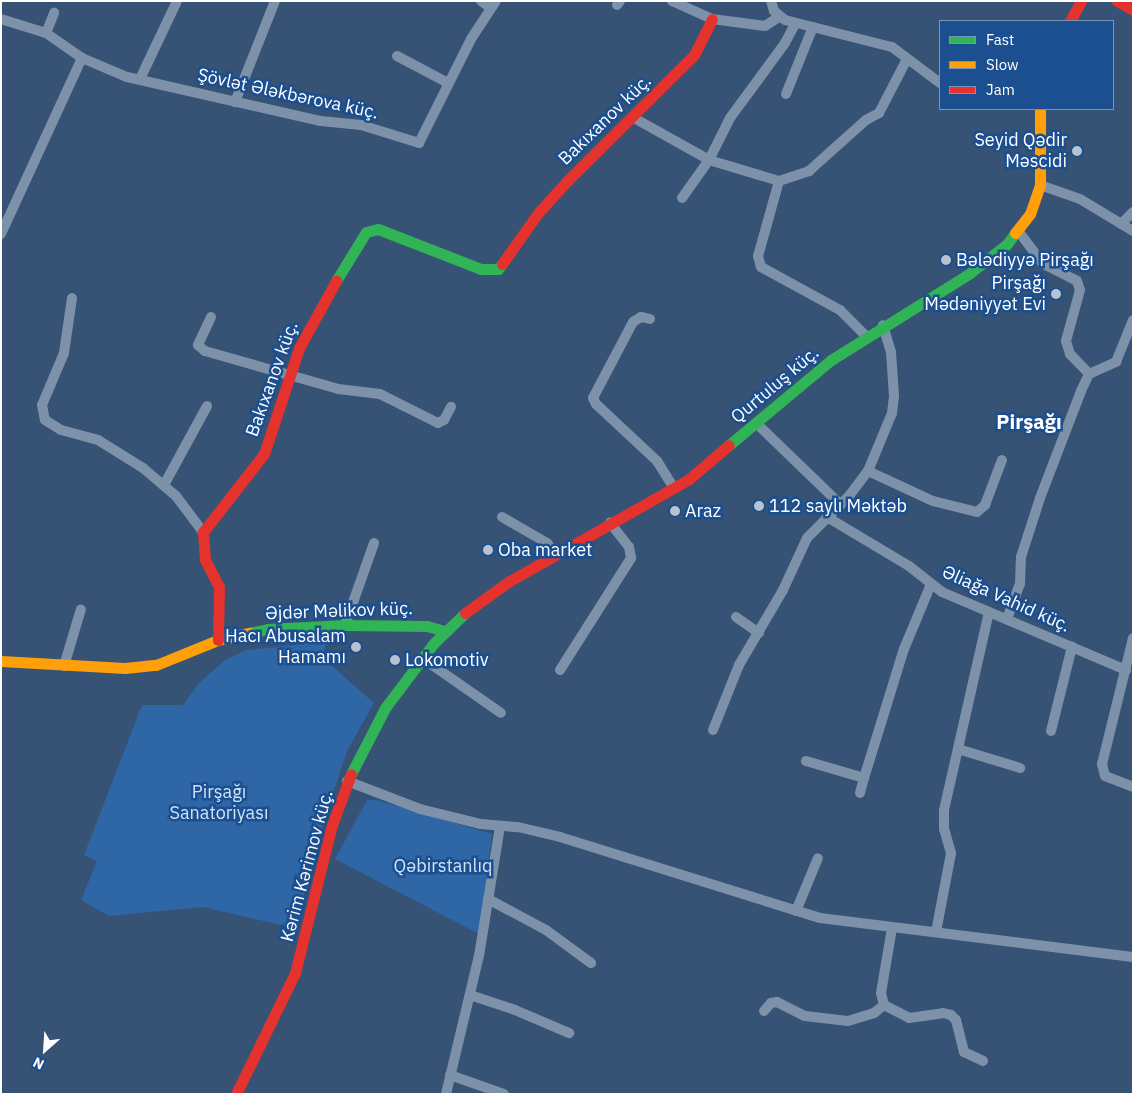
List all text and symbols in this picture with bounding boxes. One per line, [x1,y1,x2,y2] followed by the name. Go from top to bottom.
[939,20,1114,110] legend
[986,30,1014,49] text: Fast
[986,55,1019,74] text: Slow
[196,64,380,124] street label: Şövlət Ələkbərova küç.
[554,70,656,170] street label: Bakıxanov küç.
[986,80,1015,99] text: Jam
[974,130,1067,172] place label: Seyid Qədir Məscidi
[1071,145,1083,157] marker: Seyid Qədir Məscidi
[956,249,1094,271] place label: Bələdiyyə Pirşağı
[940,254,952,266] marker: Bələdiyyə Pirşağı
[924,273,1046,316] place label: Pirşağı Mədəniyyət Evi
[1050,288,1062,300] marker: Pirşağı Mədəniyyət Evi
[241,319,303,439] street label: Bakıxanov küç.
[727,342,823,428] street label: Qurtuluş küç.
[996,409,1062,433] district label: Pirşağı
[769,495,907,517] place label: 112 saylı Məktəb
[685,500,721,522] place label: Araz
[753,500,765,512] marker: 112 saylı Məktəb
[669,505,681,517] marker: Araz
[498,539,592,561] place label: Oba market
[482,544,494,556] marker: Oba market
[939,561,1073,637] street label: Əliağa Vahid küç.
[265,598,413,624] street label: Əjdər Məlikov küç.
[225,626,346,669] place label: Hacı Abusalam Hamamı
[350,641,362,653] marker: Hacı Abusalam Hamamı
[405,649,489,671] place label: Lokomotiv
[389,654,401,666] marker: Lokomotiv
[170,782,268,824] park label: Pirşağı Sanatoriyası
[276,788,338,944] street label: Kərim Kərimov küç.
[394,855,492,877] park label: Qəbirstanlıq
[20,1025,70,1075] north arrow
[30,1053,47,1074] text: N

